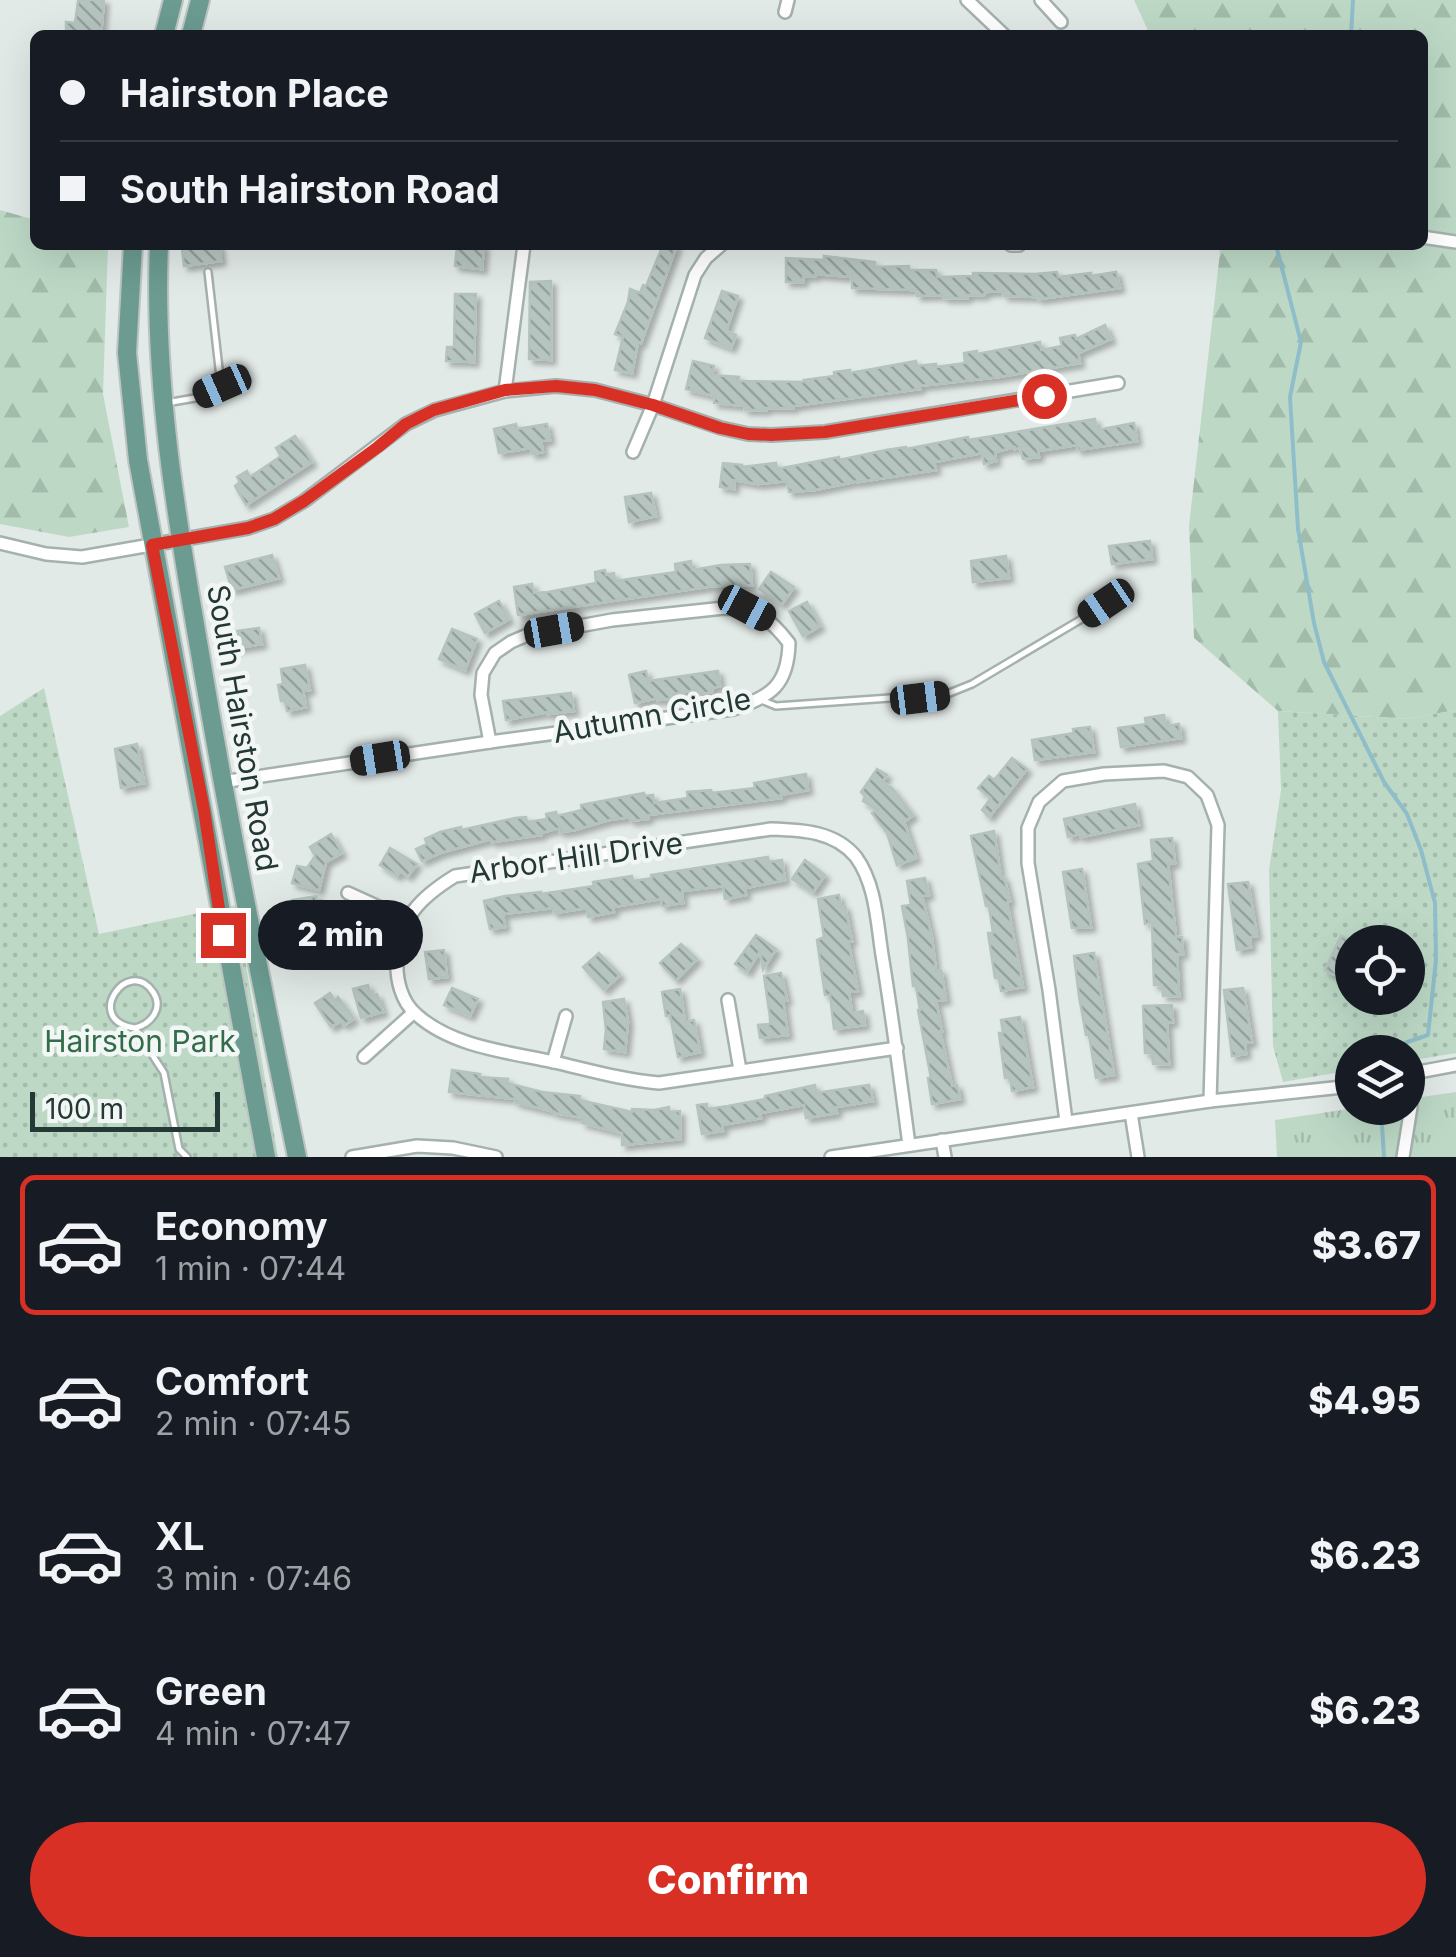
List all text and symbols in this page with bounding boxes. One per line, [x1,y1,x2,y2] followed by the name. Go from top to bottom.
[120,70,389,116] text: Hairston Place
[120,166,500,212] text: South Hairston Road
[188,360,256,412] car
[1022,374,1067,419] route start
[1073,574,1139,632] car
[713,581,781,635] car
[200,582,286,874] street label: South Hairston Road
[522,610,586,650] car
[888,679,952,717] car
[550,680,754,750] street label: Autumn Circle
[348,738,412,778] car
[467,824,685,890] street label: Arbor Hill Drive
[258,900,423,970] callout: 2 min
[201,913,246,958] route end
[297,915,384,954] text: 2 min
[1335,925,1425,1125] map controls
[1335,925,1425,1015] button: locate
[44,1023,236,1059] park label: Hairston Park
[1335,1035,1425,1125] button: layers
[30,1087,220,1132] scale bar
[45,1092,124,1126] text: 100 m
[35,1200,125,1290] icon: car
[155,1203,328,1249] text: Economy
[1312,1222,1421,1268] text: $3.67
[155,1249,346,1288] text: 1 min · 07:44
[35,1355,125,1445] icon: car
[155,1358,309,1404] text: Comfort
[1308,1377,1421,1423] text: $4.95
[155,1404,351,1443] text: 2 min · 07:45
[35,1510,125,1600] icon: car
[155,1513,205,1559] text: XL
[1309,1532,1421,1578] text: $6.23
[155,1559,352,1598] text: 3 min · 07:46
[35,1665,125,1755] icon: car
[155,1668,267,1714] text: Green
[1309,1687,1421,1733] text: $6.23
[155,1714,351,1753] text: 4 min · 07:47
[30,1822,1426,1937] button: Confirm

